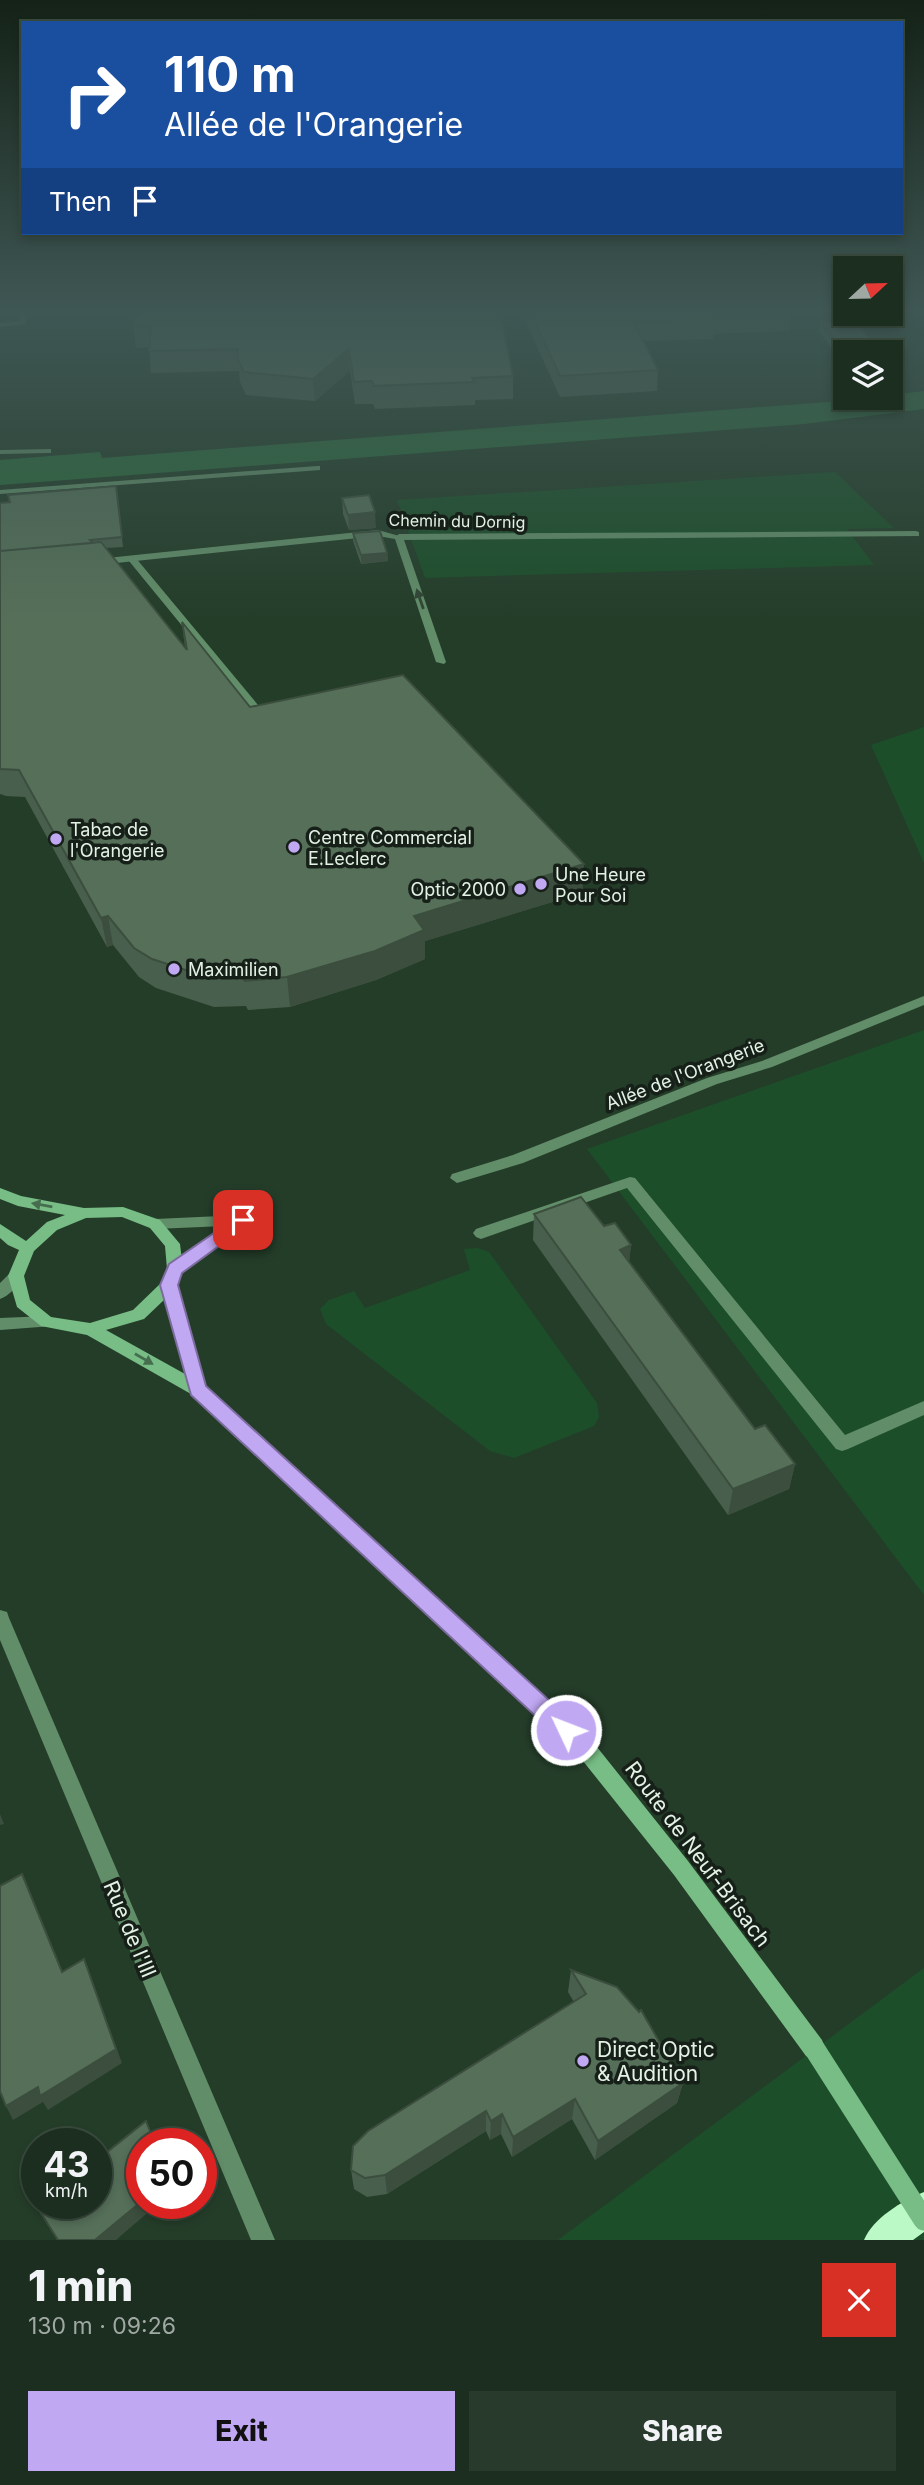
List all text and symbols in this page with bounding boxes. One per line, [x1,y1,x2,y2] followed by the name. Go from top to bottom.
[164,45,296,104] text: 110 m
[49,49,140,140] icon: right
[164,105,463,144] text: Allée de l'Orangerie
[126,182,164,220] icon: arrive
[49,186,112,217] text: Then
[833,256,903,326] north arrow
[833,256,903,410] map controls
[833,340,903,410] button: layers
[389,510,525,532] street label: Chemin du Dornig
[414,589,425,610] one-way arrow
[70,819,164,861] place label: Tabac de l'Orangerie
[308,827,472,869] place label: Centre Commercial E.Leclerc
[48,831,64,847] marker: Tabac de l'Orangerie
[286,839,302,855] marker: Centre Commercial E.Leclerc
[555,864,646,906] place label: Une Heure Pour Soi
[533,876,549,892] marker: Une Heure Pour Soi
[411,879,506,900] place label: Optic 2000
[512,881,528,897] marker: Optic 2000
[188,959,279,980] place label: Maximilien
[166,961,182,977] marker: Maximilien
[603,1034,767,1114] street label: Allée de l'Orangerie
[213,1190,273,1250] pin
[31,1200,53,1211] one-way arrow
[224,1201,262,1239] icon: arrive
[134,1353,153,1365] one-way arrow
[529,1693,603,1767] position arrow
[620,1756,776,1952] street label: Route de Neuf-Brisach
[99,1877,161,1981] street label: Rue de l'Ill
[597,2037,715,2086] place label: Direct Optic & Audition
[575,2053,591,2069] marker: Direct Optic & Audition
[126,2128,217,2219] speed limit sign: 50
[43,2143,90,2185] text: 43
[45,2180,88,2201] text: km/h
[28,2260,133,2311] text: 1 min
[822,2263,896,2337] button: close
[28,2312,176,2340] text: 130 m · 09:26
[28,2391,455,2471] button: Exit
[469,2391,896,2471] button: Share

